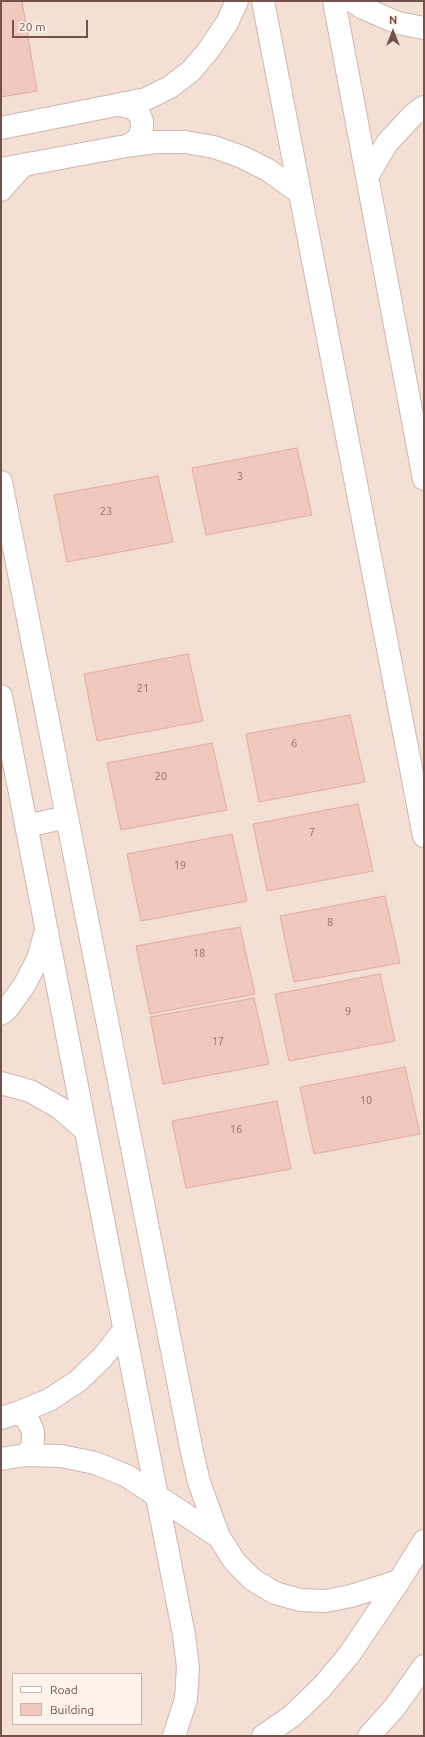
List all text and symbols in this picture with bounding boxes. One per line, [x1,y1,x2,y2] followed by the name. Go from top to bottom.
[14,12,90,38] scale bar
[373,12,413,52] north arrow
[389,14,397,26] text: N
[19,20,46,33] text: 20 m
[237,469,243,483] house number: 3
[100,504,112,518] house number: 23
[137,681,149,695] house number: 21
[291,736,297,750] house number: 6
[155,769,167,783] house number: 20
[309,825,315,839] house number: 7
[174,858,186,872] house number: 19
[327,915,333,929] house number: 8
[193,946,205,960] house number: 18
[345,1004,351,1018] house number: 9
[212,1034,224,1048] house number: 17
[360,1093,372,1107] house number: 10
[230,1122,242,1136] house number: 16
[12,1673,142,1725] legend
[50,1683,78,1696] text: Road
[50,1703,94,1716] text: Building

